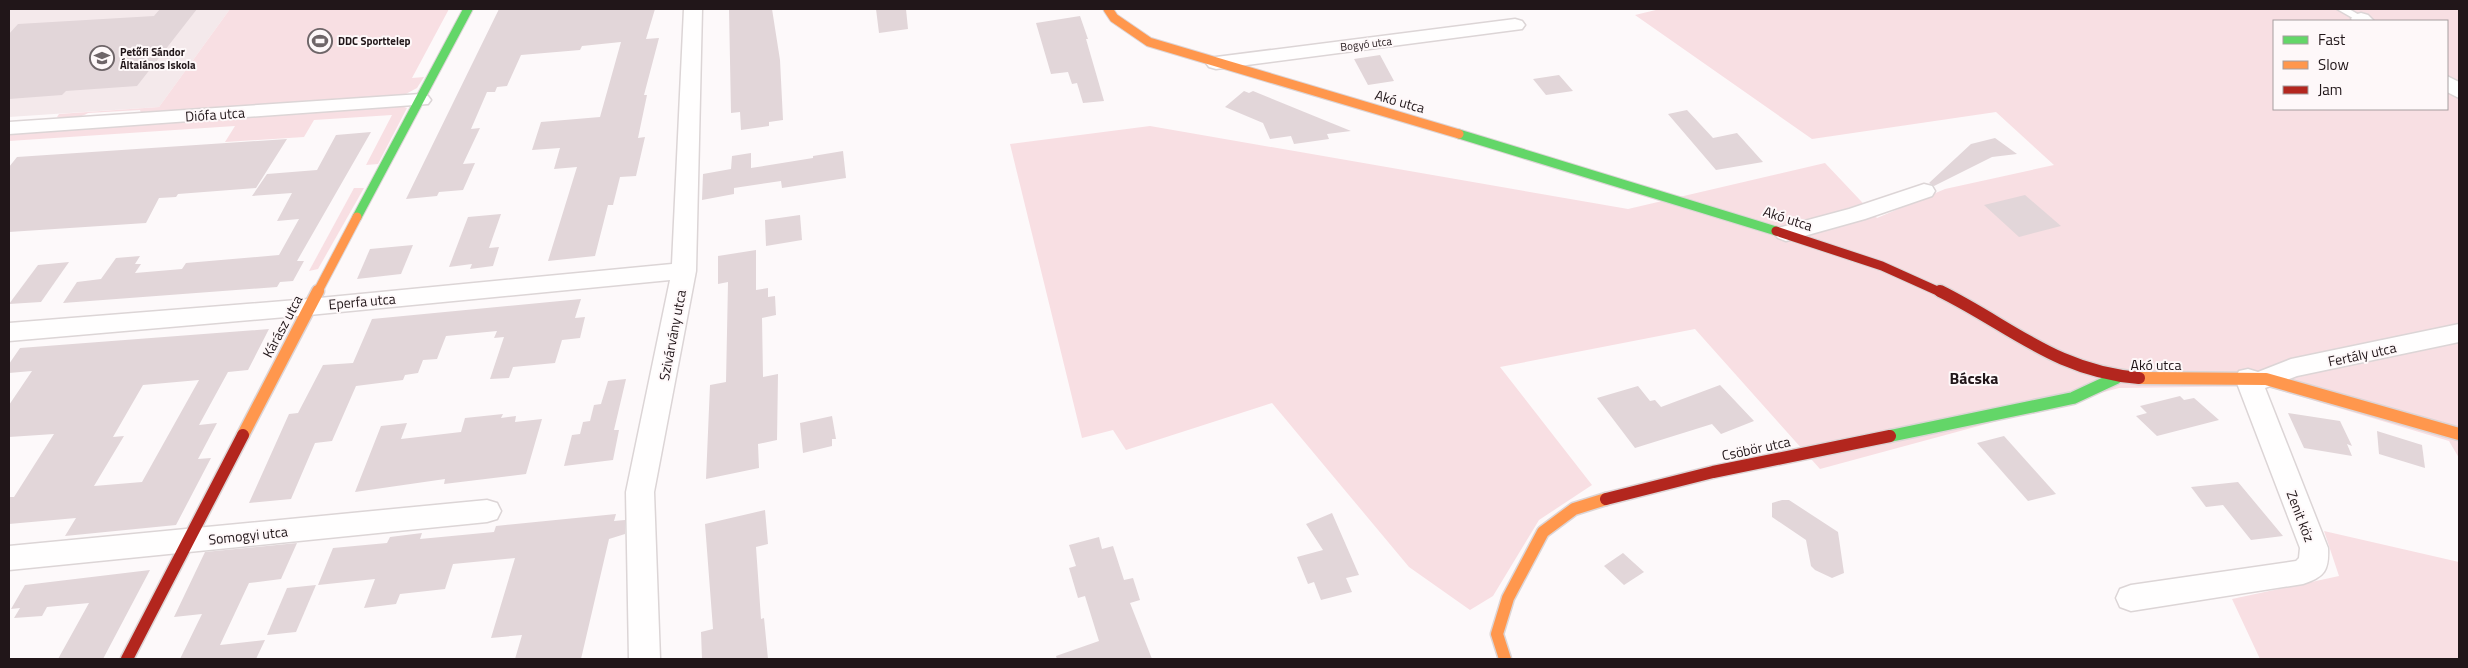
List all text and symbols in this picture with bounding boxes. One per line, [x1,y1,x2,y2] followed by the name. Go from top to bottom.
[2273,20,2448,110] legend
[307,28,333,54] sports icon: DDC Sporttelep
[2318,28,2346,51] text: Fast
[338,33,411,49] place label: DDC Sporttelep
[1339,33,1393,55] street label: Bogyó utca
[120,44,196,73] place label: Petőfi Sándor Általános Iskola
[89,45,115,71] school or university icon: Petőfi Sándor Általános Iskola
[2318,53,2349,76] text: Slow
[2318,78,2342,101] text: Jam
[1373,84,1427,118] street label: Akó utca
[184,101,246,127] street label: Diófa utca
[1761,200,1815,236] street label: Akó utca
[328,288,396,314] street label: Eperfa utca
[653,288,691,382] street label: Szivárvány utca
[257,291,307,361] street label: Kárász utca
[2326,337,2398,371] street label: Fertály utca
[2131,354,2181,375] street label: Akó utca
[1949,366,1999,390] district label: Bácska
[1720,430,1792,466] street label: Csöbör utca
[2282,487,2320,545] street label: Zenit köz
[207,520,289,550] street label: Somogyi utca

